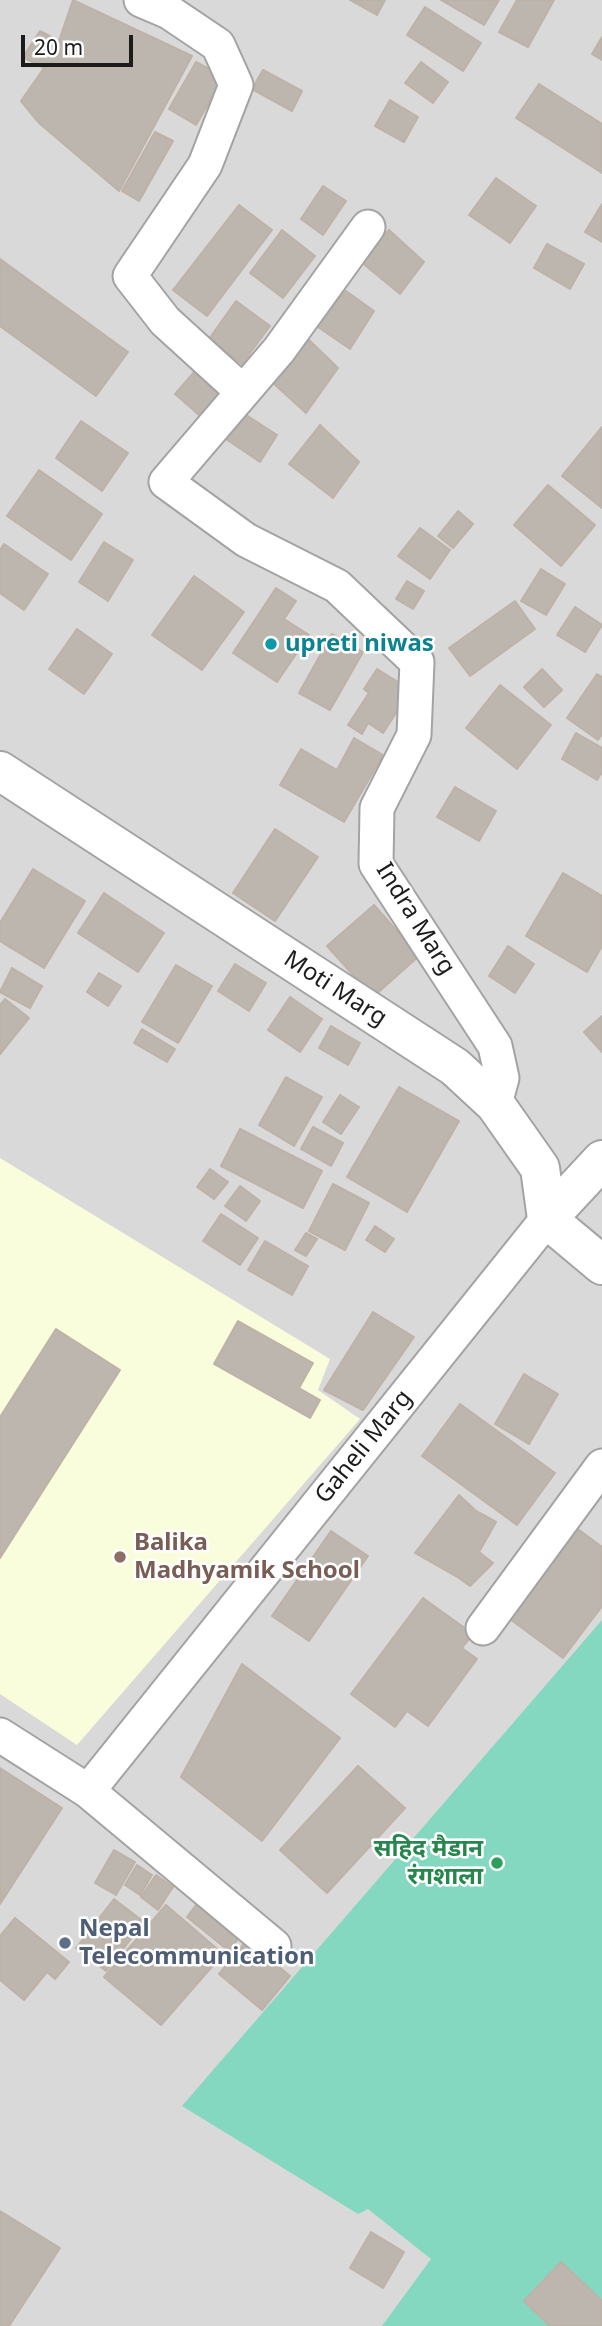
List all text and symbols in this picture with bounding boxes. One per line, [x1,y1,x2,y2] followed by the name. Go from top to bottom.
[24,21,136,65] scale bar
[34,33,83,61] text: 20 m
[285,630,434,658] place label: upreti niwas
[263,636,279,652] marker: upreti niwas
[369,858,461,980] street label: Indra Marg
[278,945,392,1033] street label: Moti Marg
[310,1384,418,1510] street label: Gaheli Marg
[134,1529,360,1585] place label: Balika Madhyamik School
[112,1549,128,1565] marker: Balika Madhyamik School
[374,1835,483,1891] place label: सहिद मैडान रंगशाला
[489,1855,505,1871] marker: सहिद मैडान रंगशाला
[79,1915,314,1971] place label: Nepal Telecommunication
[57,1935,73,1951] marker: Nepal Telecommunication

